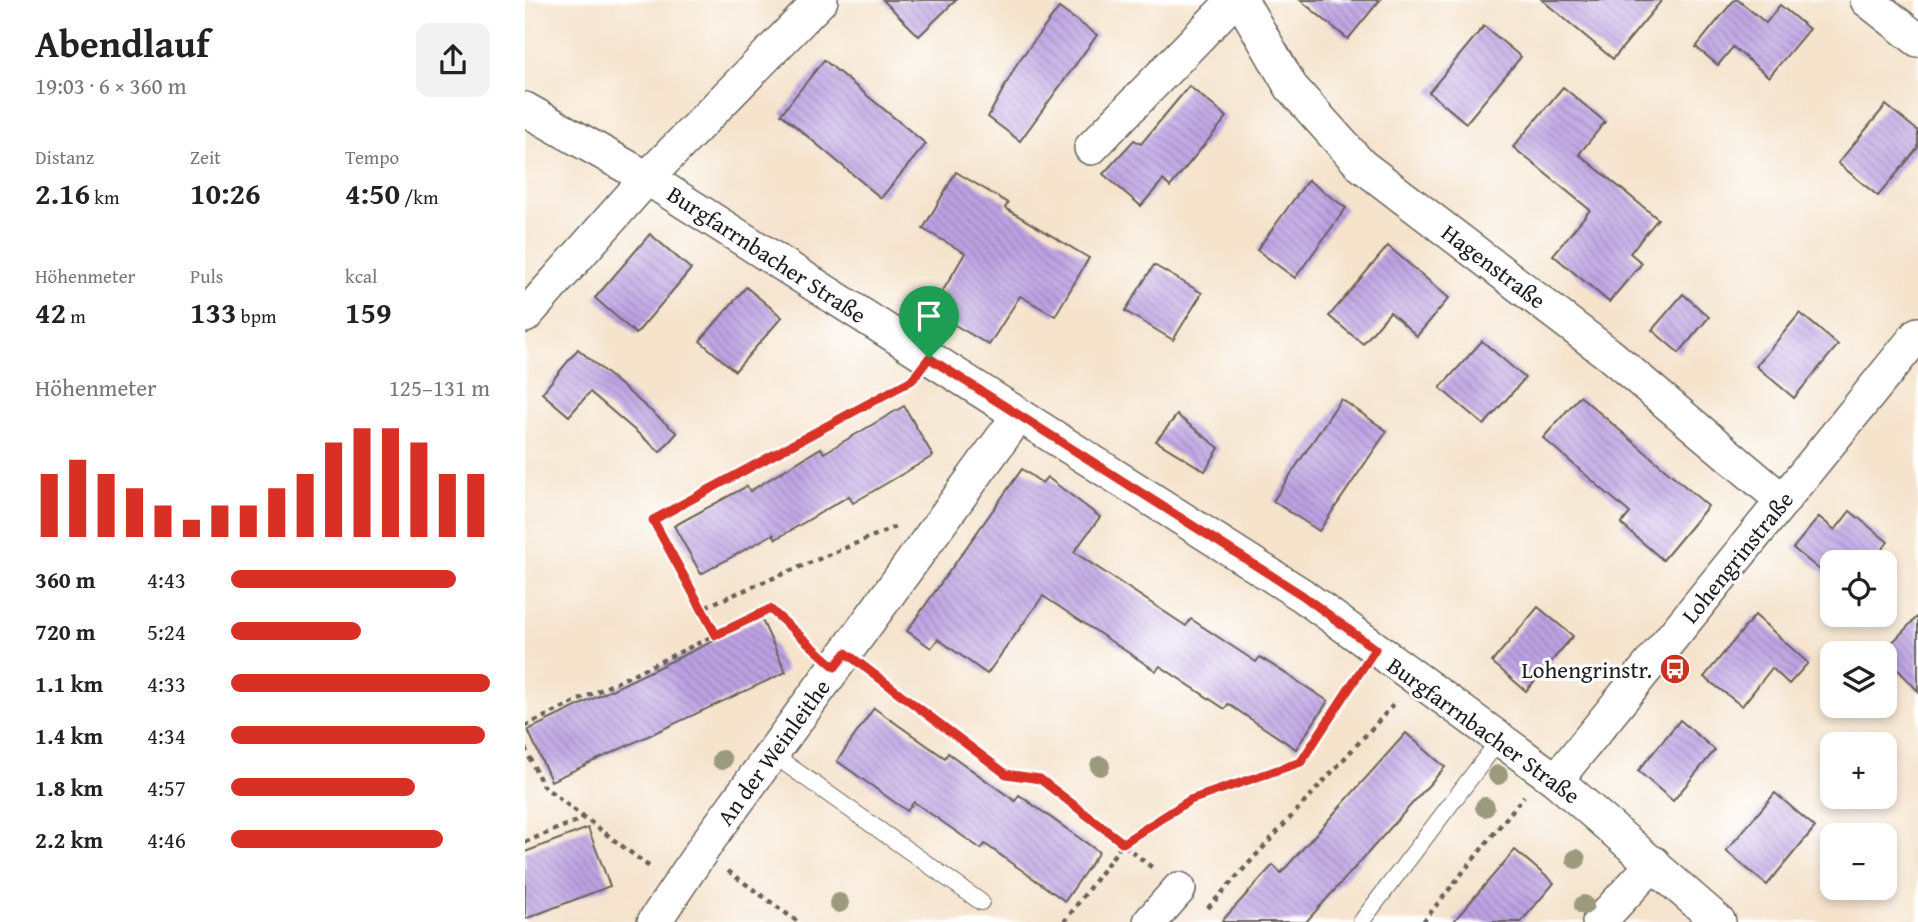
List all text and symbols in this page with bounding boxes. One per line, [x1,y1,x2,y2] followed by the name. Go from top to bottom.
[35,15,209,71] text: Abendlauf
[416,23,490,97] button: share
[35,69,187,102] text: 19:03 · 6 × 360 m
[35,143,94,171] text: Distanz
[190,143,221,171] text: Zeit
[345,143,399,171] text: Tempo
[35,171,90,215] text: 2.16
[190,171,261,215] text: 10:26
[345,171,400,215] text: 4:50
[661,177,873,331] street label: Burgfarrnbacher Straße
[90,183,119,211] text: km
[400,183,438,211] text: /km
[1435,216,1553,316] street label: Hagenstraße
[35,262,135,290] text: Höhenmeter
[190,262,223,290] text: Puls
[345,262,377,290] text: kcal
[899,286,959,358] pin
[35,290,66,334] text: 42
[190,290,237,334] text: 133
[345,290,392,334] text: 159
[910,297,948,335] icon: arrive
[66,302,86,330] text: m
[237,302,276,330] text: bpm
[35,371,157,404] text: Höhenmeter
[389,371,490,404] text: 125–131 m
[1673,484,1801,630] street label: Lohengrinstraße
[1820,550,1897,900] map controls
[1820,550,1897,627] button: locate
[35,563,96,596] text: 360 m
[147,563,186,596] text: 4:43
[35,615,96,648] text: 720 m
[147,615,186,648] text: 5:24
[1820,641,1897,718] button: layers
[1381,649,1587,811] street label: Burgfarrnbacher Straße
[1658,652,1692,686] bus stop icon: Lohengrinstr.
[1522,653,1652,686] place label: Lohengrinstr.
[35,667,103,700] text: 1.1 km
[147,667,186,700] text: 4:33
[709,672,837,832] street label: An der Weinleithe
[35,719,103,752] text: 1.4 km
[147,719,186,752] text: 4:34
[1820,732,1897,809] button: +
[35,771,103,804] text: 1.8 km
[147,771,186,804] text: 4:57
[35,823,103,856] text: 2.2 km
[147,823,186,856] text: 4:46
[1820,823,1897,900] button: −

